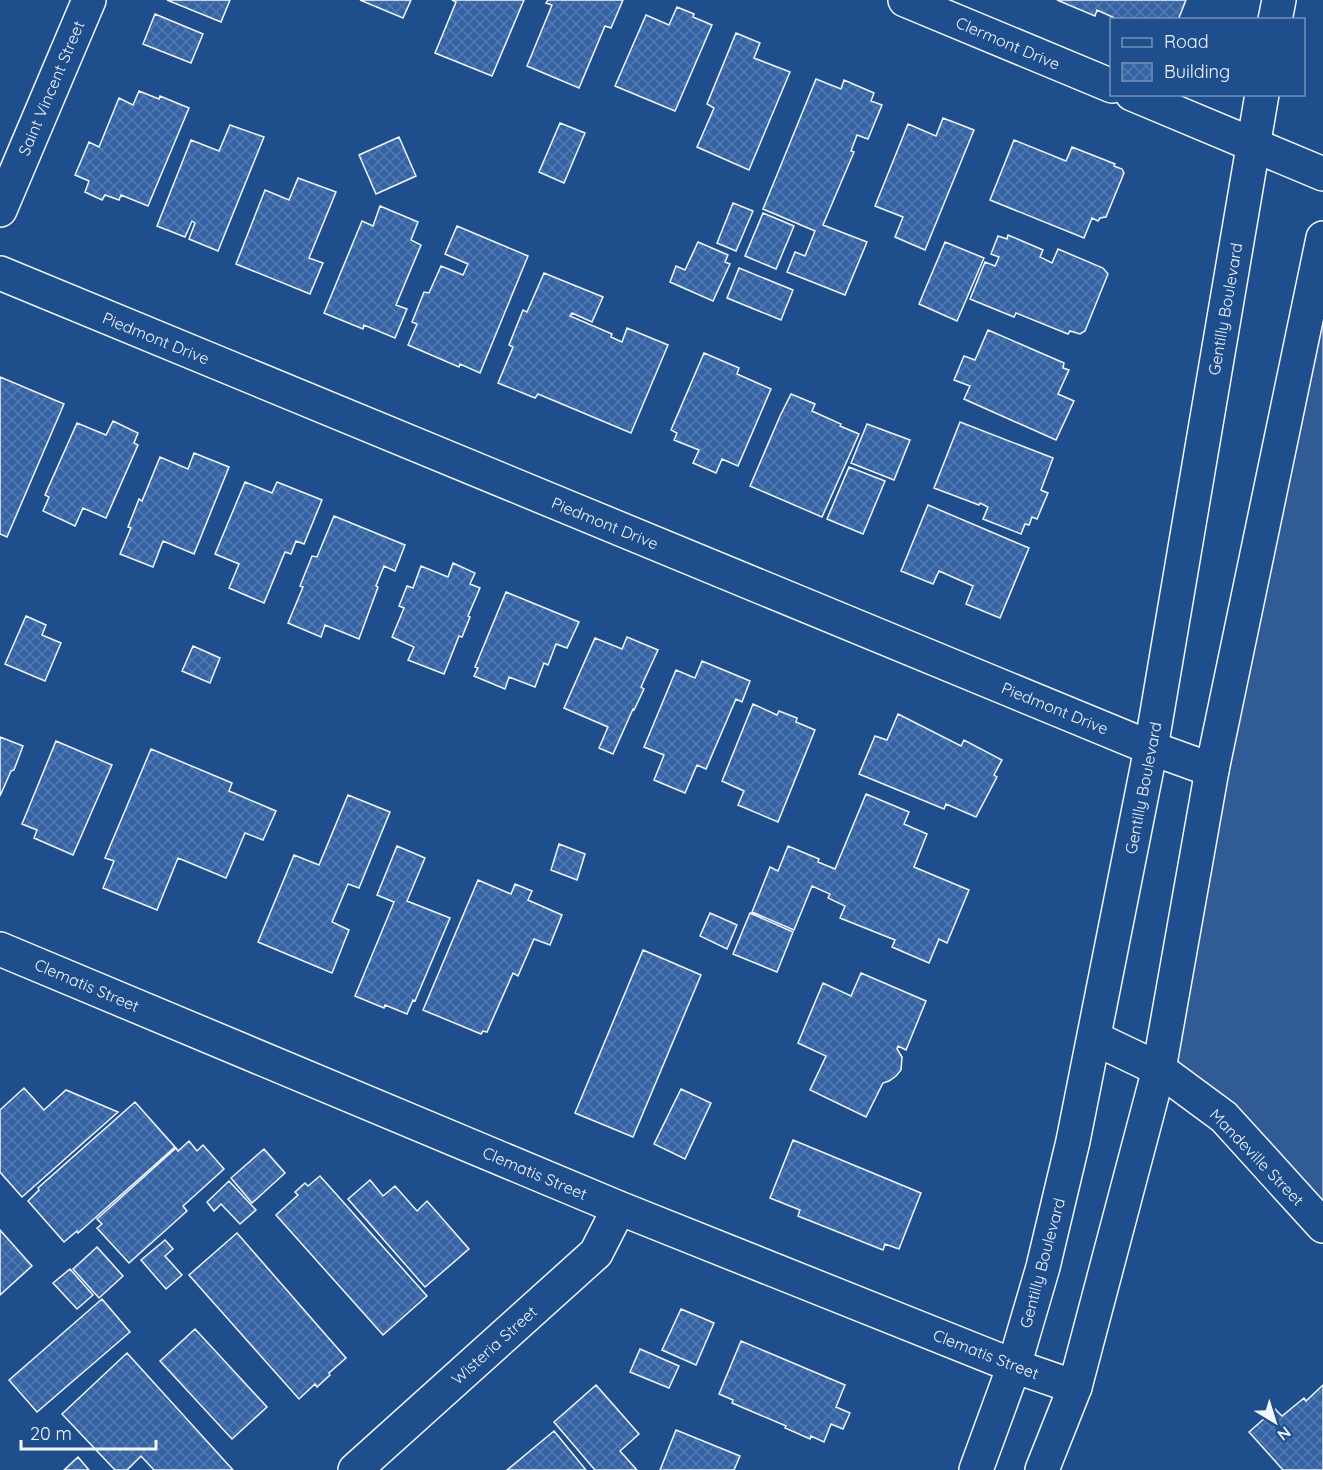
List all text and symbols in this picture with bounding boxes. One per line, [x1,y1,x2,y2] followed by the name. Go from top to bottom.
[953,12,1063,74] street label: Clermont Drive
[14,18,88,158] street label: Saint Vincent Street
[1110,18,1305,96] legend
[1164,30,1209,53] text: Road
[1164,60,1230,83] text: Building
[1204,241,1246,377] street label: Gentilly Boulevard
[100,307,212,369] street label: Piedmont Drive
[549,492,661,554] street label: Piedmont Drive
[999,677,1111,739] street label: Piedmont Drive
[1120,720,1166,856] street label: Gentilly Boulevard
[32,954,142,1016] street label: Clematis Street
[1206,1104,1308,1210] street label: Mandeville Street
[480,1142,590,1204] street label: Clematis Street
[1015,1196,1069,1330] street label: Gentilly Boulevard
[447,1301,541,1389] street label: Wisteria Street
[930,1325,1042,1383] street label: Clematis Street
[1245,1392,1305,1452] north arrow
[21,1413,156,1451] scale bar
[30,1422,72,1445] text: 20 m
[1273,1422,1295,1445] text: N

